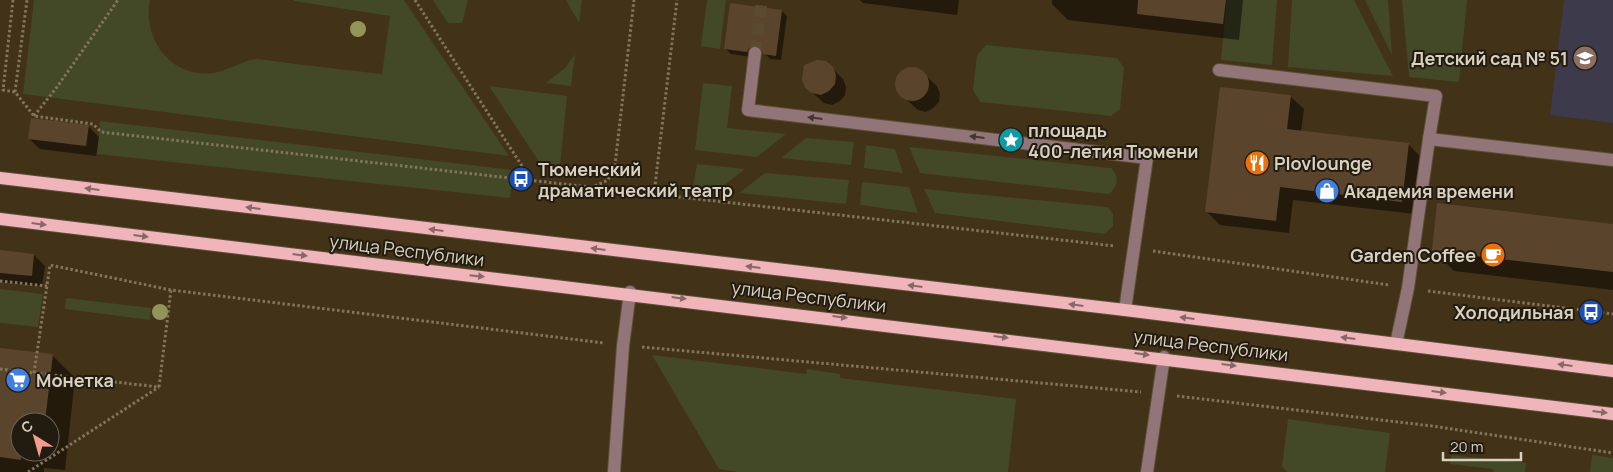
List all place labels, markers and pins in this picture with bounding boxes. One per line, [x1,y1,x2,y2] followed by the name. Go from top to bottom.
[1572,45,1598,71] school or university icon: Детский сад № 51
[1411,46,1568,70] place label: Детский сад № 51
[1028,118,1199,163] place label: площадь 400-летия Тюмени
[998,127,1024,153] place icon: площадь 400-летия Тюмени
[1244,150,1270,176] restaurant icon: Plovlounge
[1274,151,1372,175] place label: Plovlounge
[538,157,733,202] place label: Тюменский драматический театр
[508,166,534,192] bus stop icon: Тюменский драматический театр
[1314,178,1340,204] shop icon: Академия времени
[1344,179,1514,203] place label: Академия времени
[1480,242,1506,268] cafe icon: Garden Coffee
[1350,243,1476,267] place label: Garden Coffee
[1578,299,1604,325] bus stop icon: Холодильная
[1454,300,1574,324] place label: Холодильная
[5,367,31,393] supermarket icon: Монетка
[36,368,114,392] place label: Монетка

